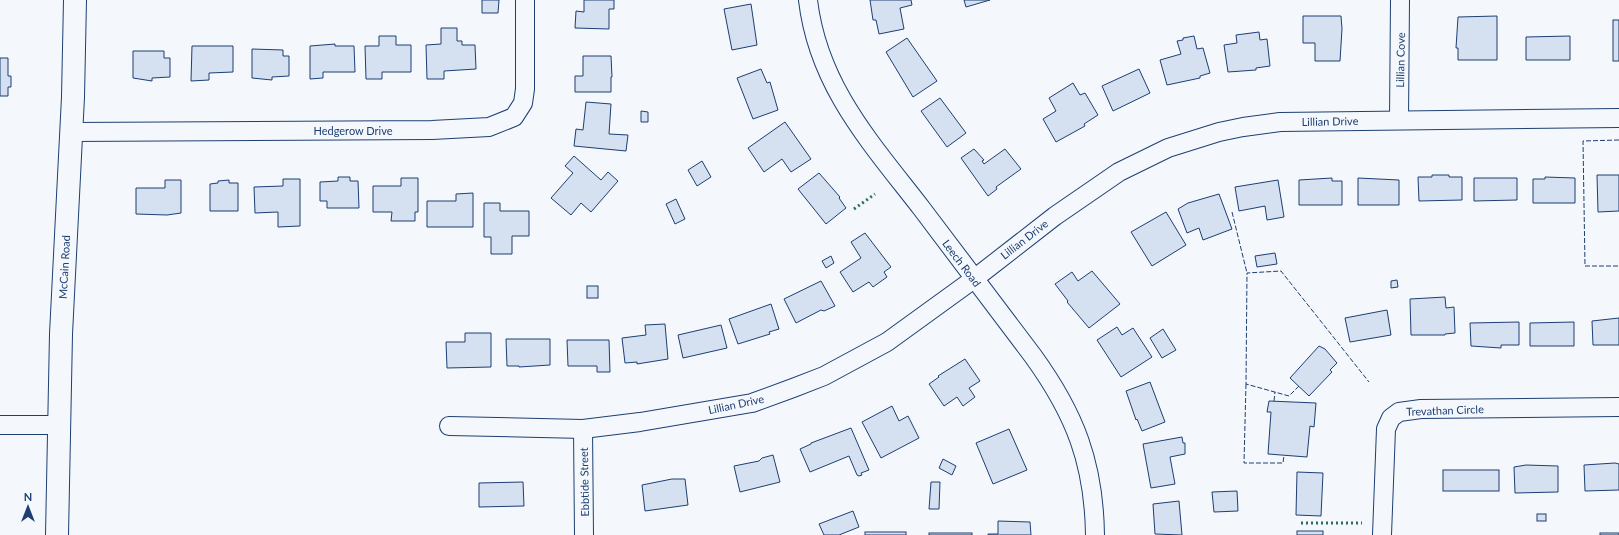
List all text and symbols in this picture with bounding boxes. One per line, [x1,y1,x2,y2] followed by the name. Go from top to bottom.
[1393,32,1407,88] street label: Lillian Cove
[1302,114,1359,128] street label: Lillian Drive
[313,124,393,137] street label: Hedgerow Drive
[998,216,1051,262] street label: Lillian Drive
[56,235,72,299] street label: McCain Road
[940,237,984,289] street label: Leech Road
[707,392,765,416] street label: Lillian Drive
[1406,402,1484,418] street label: Trevathan Circle
[577,447,591,517] street label: Ebbtide Street
[8,487,48,527] north arrow
[24,490,32,503] text: N

